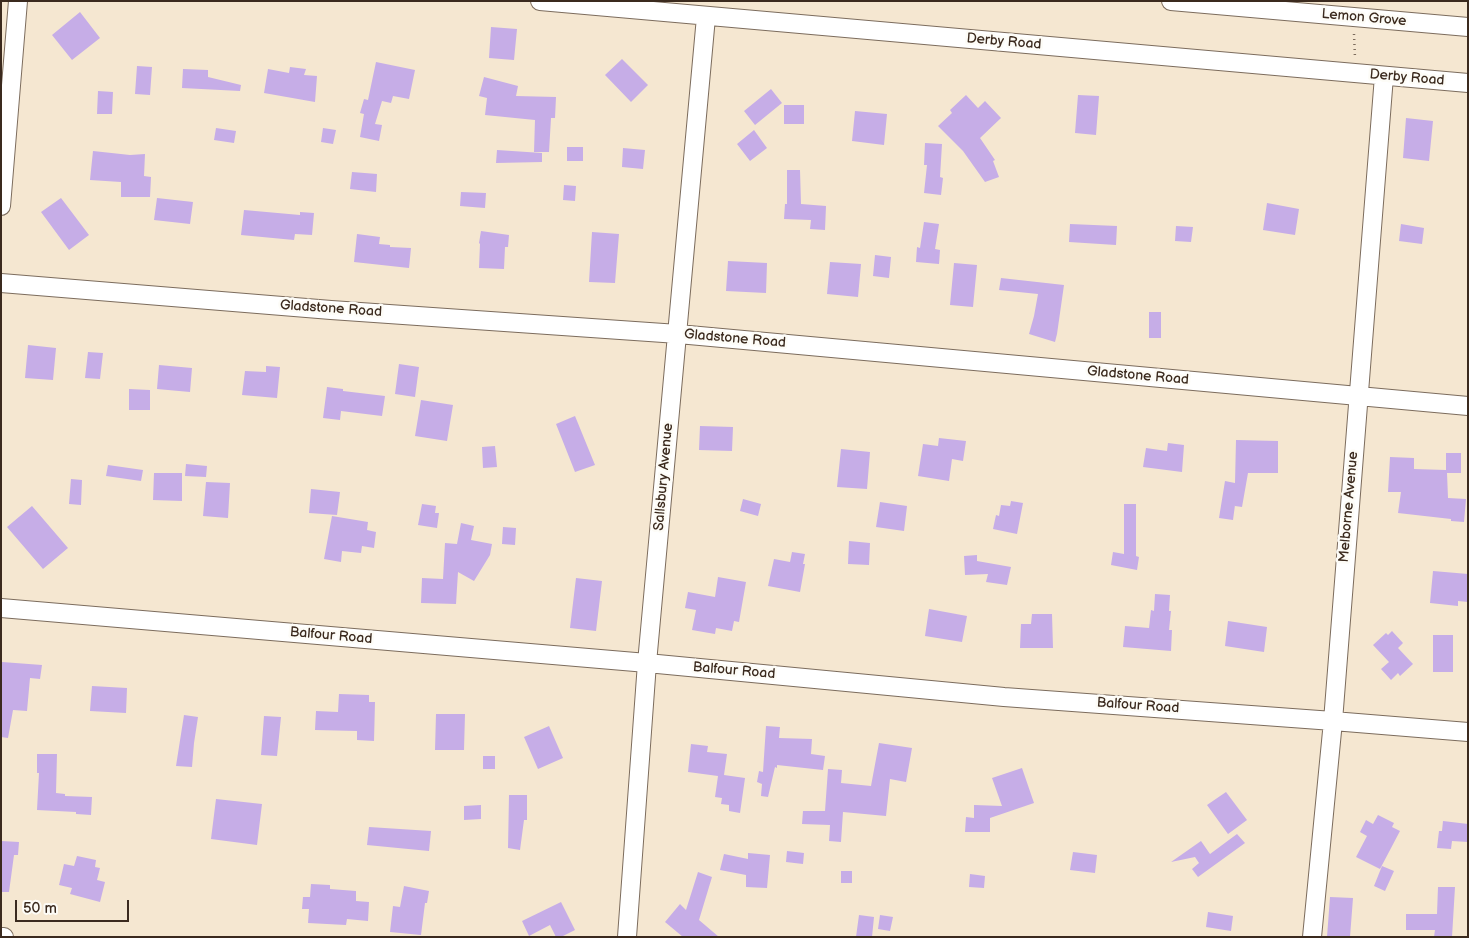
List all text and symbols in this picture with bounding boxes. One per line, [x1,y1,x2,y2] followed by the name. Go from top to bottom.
[1321,6,1407,30] street label: Lemon Grove
[966,30,1042,54] street label: Derby Road
[1369,66,1445,90] street label: Derby Road
[280,297,382,321] street label: Gladstone Road
[683,326,787,352] street label: Gladstone Road
[1086,363,1190,389] street label: Gladstone Road
[651,422,677,532] street label: Sallsbury Avenue
[1336,451,1362,563] street label: Melborne Avenue
[289,624,373,648] street label: Balfour Road
[692,659,776,683] street label: Balfour Road
[1096,695,1180,717] street label: Balfour Road
[18,890,131,922] scale bar
[23,899,57,918] text: 50 m

